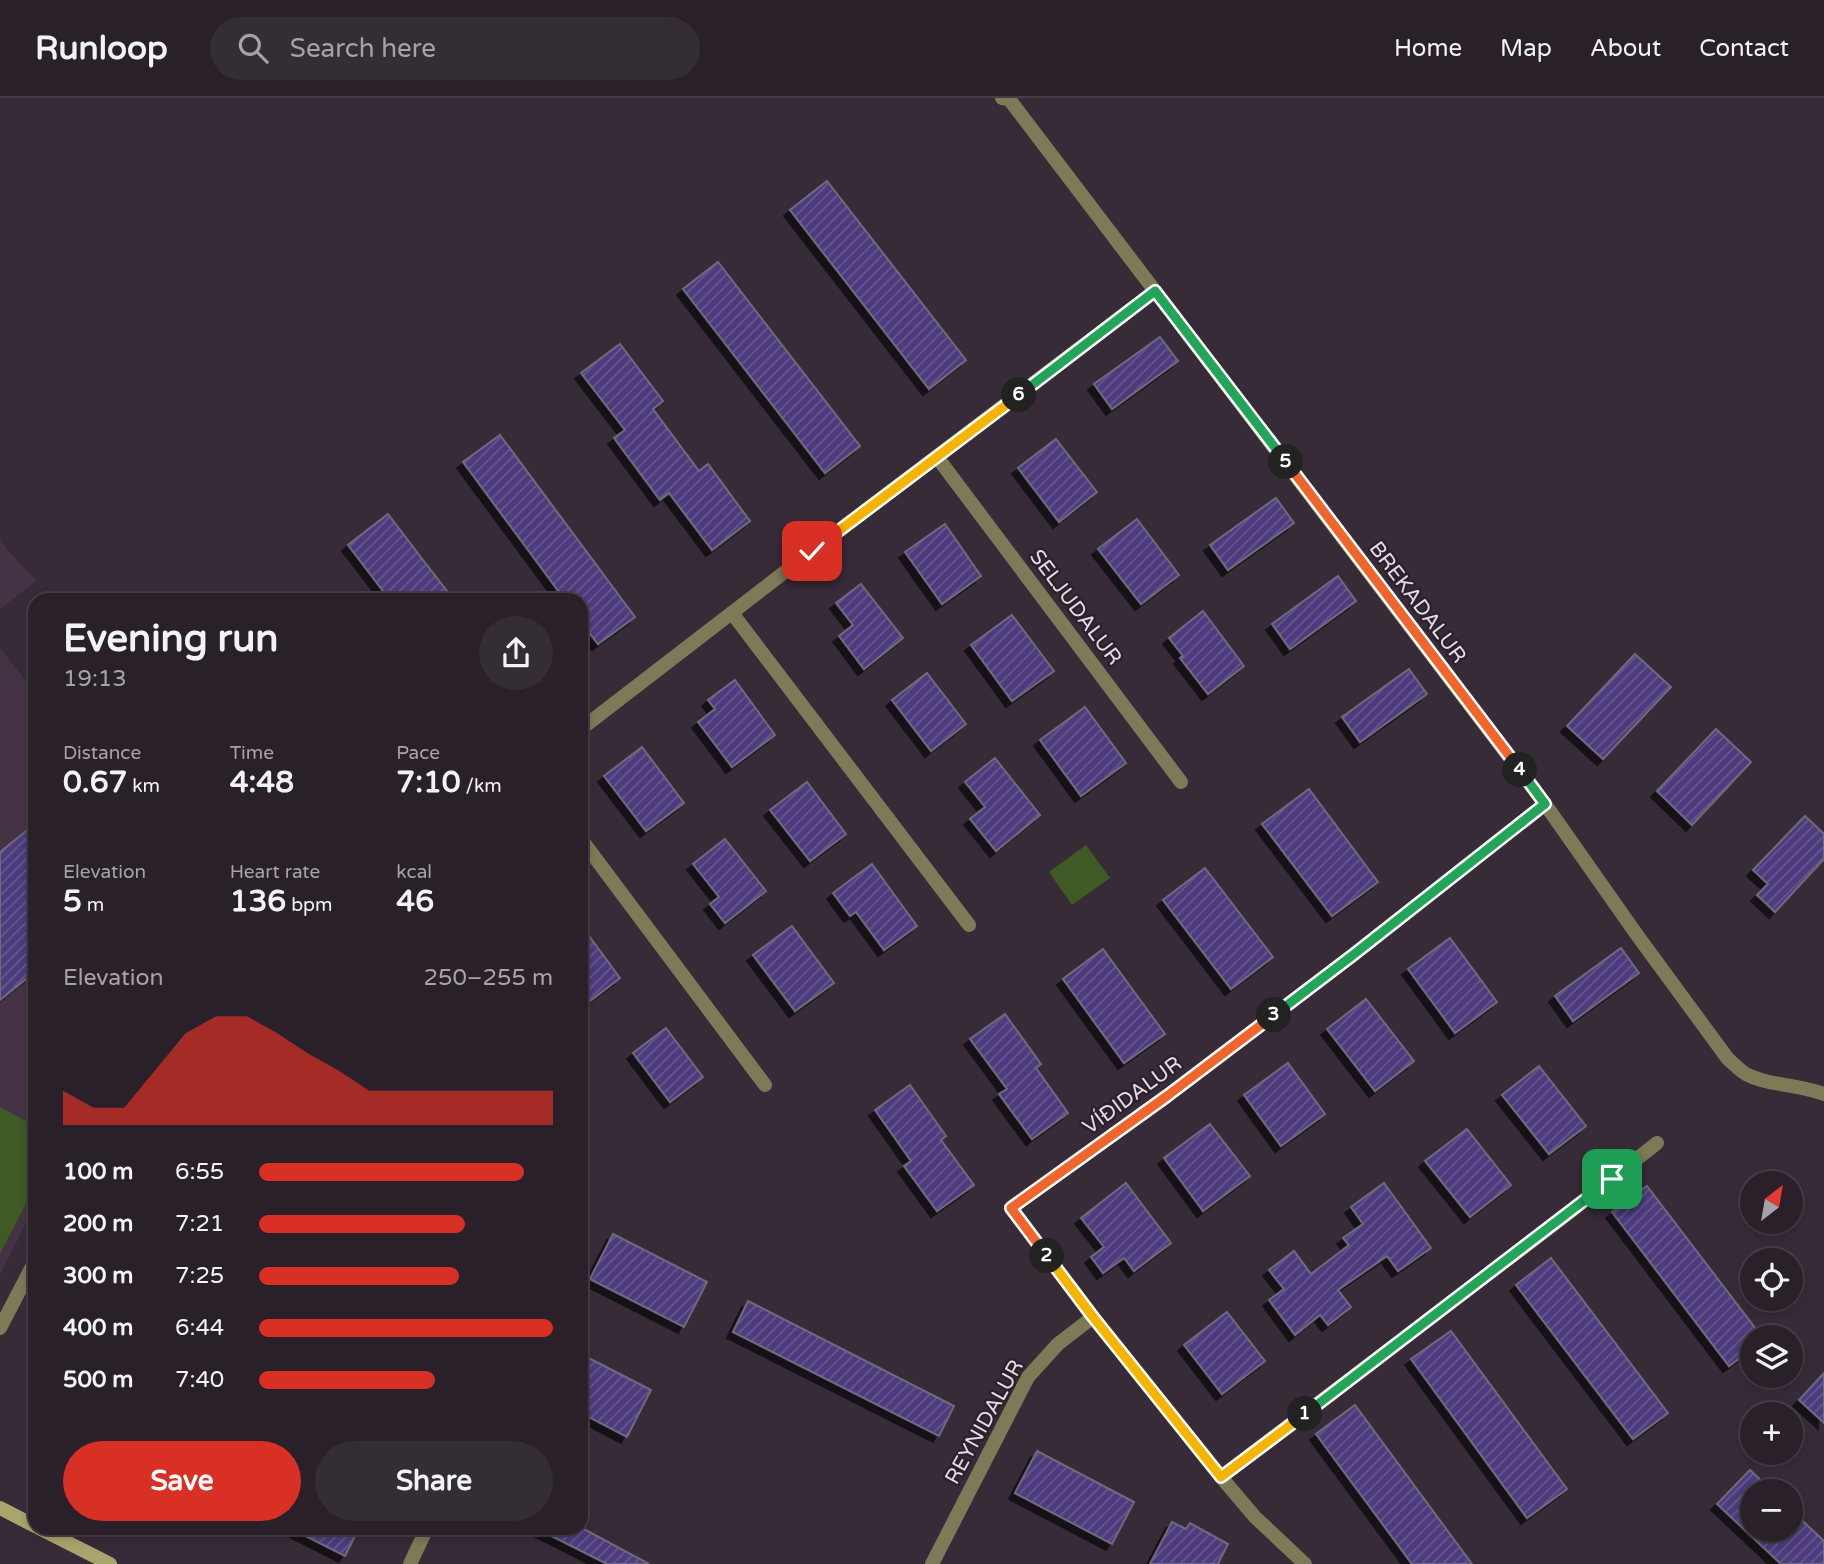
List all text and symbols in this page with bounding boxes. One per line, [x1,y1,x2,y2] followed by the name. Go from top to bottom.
[210,17,700,80] search box
[35,29,168,68] text: Runloop
[234,29,272,67] icon: search
[290,33,436,64] text: Search here
[1394,34,1462,63] text: Home
[1500,34,1552,63] text: Map
[1590,34,1661,63] text: About
[1699,34,1789,63] text: Contact
[1002,378,1036,412] pin: 6
[1013,383,1024,405] text: 6
[1268,444,1304,480] pin: 5
[1280,450,1291,472] text: 5
[782,521,842,581] pin
[793,532,831,570] icon: check
[1364,537,1471,668] street label: BREKADALUR
[1024,545,1127,670] street label: SELJUDALUR
[63,616,278,662] text: Evening run
[479,616,553,690] button: share
[63,665,127,693] text: 19:13
[63,742,141,764] text: Distance
[230,742,274,764] text: Time
[396,742,440,764] text: Pace
[1502,752,1538,788] pin: 4
[1514,758,1525,780] text: 4
[63,764,127,801] text: 0.67
[230,764,294,801] text: 4:48
[396,764,461,801] text: 7:10
[127,775,160,797] text: km
[461,775,502,797] text: /km
[63,861,146,883] text: Elevation
[230,861,320,883] text: Heart rate
[396,861,432,883] text: kcal
[63,883,82,920] text: 5
[230,883,286,920] text: 136
[396,883,434,920] text: 46
[82,894,104,916] text: m
[286,894,333,916] text: bpm
[63,964,164,992] text: Elevation
[424,964,553,992] text: 250–255 m
[1256,998,1292,1032] pin: 3
[1268,1003,1279,1025] text: 3
[1078,1051,1187,1140] street label: VÍÐIDALUR
[1582,1149,1642,1209] pin
[63,1158,133,1186] text: 100 m
[175,1158,224,1186] text: 6:55
[1593,1160,1631,1198] icon: arrive
[1740,1171,1802,1234] north arrow
[1740,1171,1803,1542] map controls
[63,1210,133,1238] text: 200 m
[175,1210,224,1238] text: 7:21
[1030,1238,1064,1274] pin: 2
[1041,1244,1052,1266] text: 2
[1740,1248,1803,1311] button: locate
[63,1262,133,1290] text: 300 m
[175,1262,224,1290] text: 7:25
[63,1314,133,1342] text: 400 m
[175,1314,224,1342] text: 6:44
[1740,1325,1803,1388] button: layers
[940,1356,1029,1489] street label: REYNIDALUR
[63,1366,133,1394] text: 500 m
[175,1366,224,1394] text: 7:40
[1288,1396,1322,1432] pin: 1
[1299,1402,1310,1424] text: 1
[1740,1402,1803,1465] button: +
[63,1441,301,1521] button: Save
[315,1441,553,1521] button: Share
[1740,1479,1803,1542] button: −

